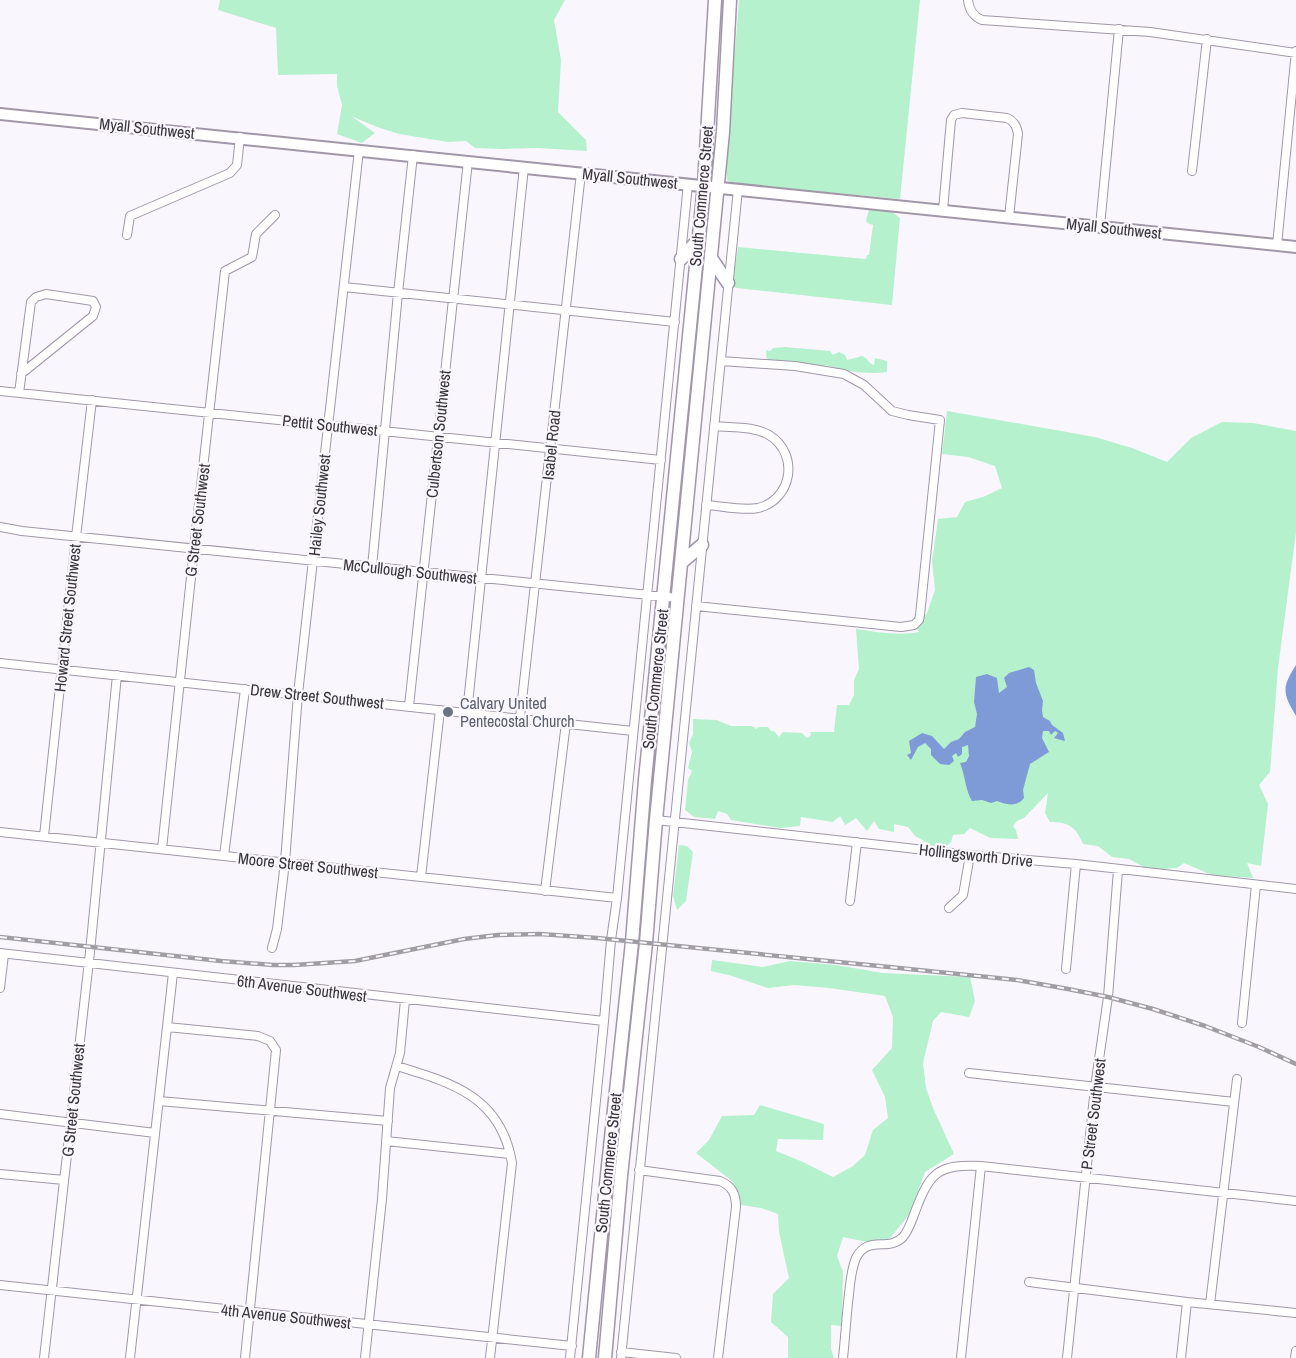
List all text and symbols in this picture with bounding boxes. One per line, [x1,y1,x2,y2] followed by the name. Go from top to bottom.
[98,112,196,144] street label: Myall Southwest
[684,125,718,267] street label: South Commerce Street
[581,162,679,194] street label: Myall Southwest
[1065,212,1163,244] street label: Myall Southwest
[420,369,456,499] street label: Culbertson Southwest
[281,409,379,441] street label: Pettit Southwest
[536,409,566,481] street label: Isabel Road
[303,453,335,557] street label: Hailey Southwest
[179,462,215,578] street label: G Street Southwest
[48,543,86,693] street label: Howard Street Southwest
[342,553,478,589] street label: McCullough Southwest
[637,608,673,750] street label: South Commerce Street
[249,678,385,714] street label: Drew Street Southwest
[460,692,575,732] place label: Calvary United Pentecostal Church
[441,705,455,719] marker: Calvary United Pentecostal Church
[918,838,1034,872] street label: Hollingsworth Drive
[237,847,379,883] street label: Moore Street Southwest
[236,969,368,1007] street label: 6th Avenue Southwest
[56,1042,90,1158] street label: G Street Southwest
[1075,1057,1111,1171] street label: P Street Southwest
[590,1092,626,1234] street label: South Commerce Street
[220,1298,352,1334] street label: 4th Avenue Southwest

